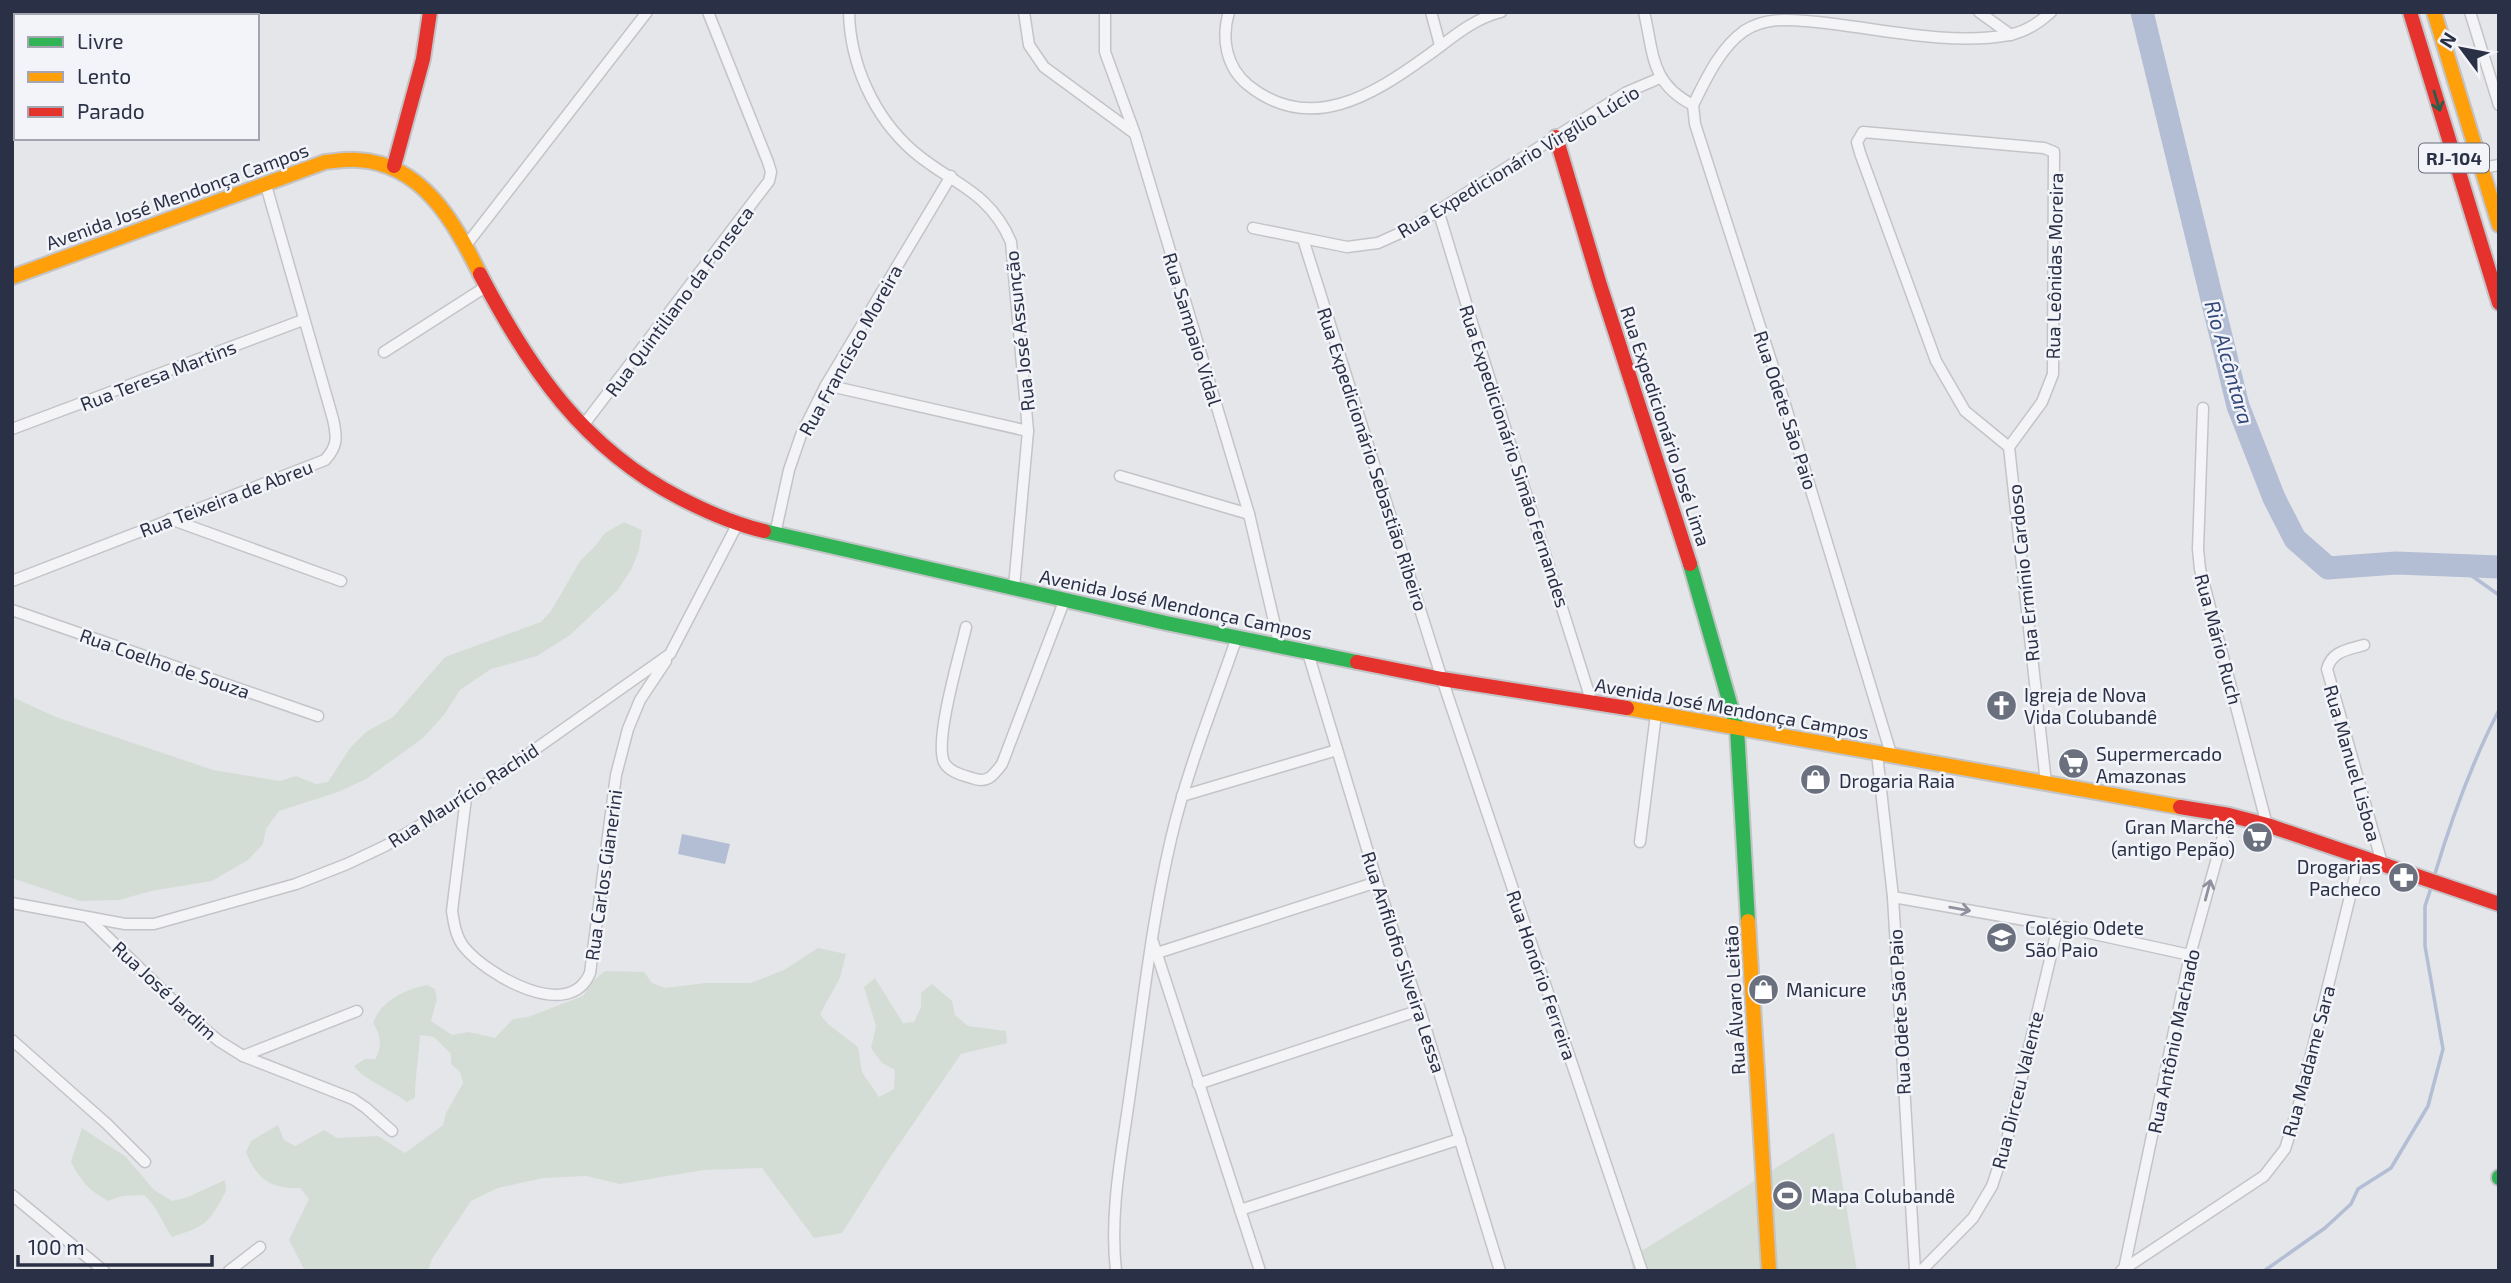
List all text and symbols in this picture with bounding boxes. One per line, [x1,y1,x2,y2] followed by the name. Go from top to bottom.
[14,14,259,140] legend
[2427,14,2497,84] north arrow
[77,28,124,53] text: Livre
[2434,28,2461,52] text: N
[77,63,131,88] text: Lento
[1393,80,1643,242] street label: Rua Expedicionário Virgílio Lúcio
[2431,90,2444,112] one-way arrow
[77,98,145,123] text: Parado
[43,138,312,255] street label: Avenida José Mendonça Campos
[2419,144,2489,173] road number: RJ-104
[2041,172,2067,360] street label: Rua Leônidas Moreira
[600,201,758,401] street label: Rua Quintiliano da Fonseca
[999,250,1040,412] street label: Rua José Assunção
[1159,250,1227,409] street label: Rua Sampaio Vidal
[793,261,907,439] street label: Rua Francisco Moreira
[2200,297,2260,427] water label: Rio Alcântara
[1455,302,1575,610] street label: Rua Expedicionário Simão Fernandes
[1616,303,1716,549] street label: Rua Expedicionário José Lima
[1313,304,1433,614] street label: Rua Expedicionário Sebastião Ribeiro
[1749,328,1823,492] street label: Rua Odete São Paio
[77,335,239,415] street label: Rua Teresa Martins
[136,454,316,542] street label: Rua Teixeira de Abreu
[2002,483,2044,663] street label: Rua Ermínio Cardoso
[1038,564,1314,645] street label: Avenida José Mendonça Campos
[2190,571,2248,707] street label: Rua Mário Ruch
[77,623,253,703] street label: Rua Coelho de Souza
[1593,673,1871,744] street label: Avenida José Mendonça Campos
[2320,682,2386,844] street label: Rua Manuel Lisboa
[2024,683,2157,728] place label: Igreja de Nova Vida Colubandê
[1984,688,2018,722] church icon: Igreja de Nova Vida Colubandê
[383,738,543,852] street label: Rua Maurício Rachid
[2096,742,2222,787] place label: Supermercado Amazonas
[2056,747,2090,781] supermarket icon: Supermercado Amazonas
[1799,763,1833,797] shop icon: Drogaria Raia
[1839,769,1955,792] place label: Drogaria Raia
[580,788,626,962] street label: Rua Carlos Gianerini
[2111,815,2235,860] place label: Gran Marchê (antigo Pepão)
[2241,820,2275,854] supermarket icon: Gran Marchê (antigo Pepão)
[1357,848,1451,1076] street label: Rua Anfilofio Silveira Lessa
[2297,855,2381,900] place label: Drogarias Pacheco
[2387,860,2421,894] pharmacy icon: Drogarias Pacheco
[2203,879,2216,901] one-way arrow
[1502,887,1582,1063] street label: Rua Honório Ferreira
[1948,903,1971,916] one-way arrow
[2025,916,2144,961] place label: Colégio Odete São Paio
[1985,921,2019,955] school or university icon: Colégio Odete São Paio
[1719,925,1749,1075] street label: Rua Álvaro Leitão
[1883,929,1915,1095] street label: Rua Odete São Paio
[108,936,222,1044] street label: Rua José Jardim
[2142,947,2204,1135] street label: Rua Antônio Machado
[1746,972,1780,1006] shop icon: Manicure
[1786,978,1867,1001] place label: Manicure
[2277,983,2339,1139] street label: Rua Madame Sara
[1986,1009,2048,1171] street label: Rua Dirceu Valente
[1771,1178,1805,1212] sports icon: Mapa Colubandê
[1811,1184,1955,1207] place label: Mapa Colubandê
[18,1224,212,1268] scale bar
[28,1234,85,1259] text: 100 m

